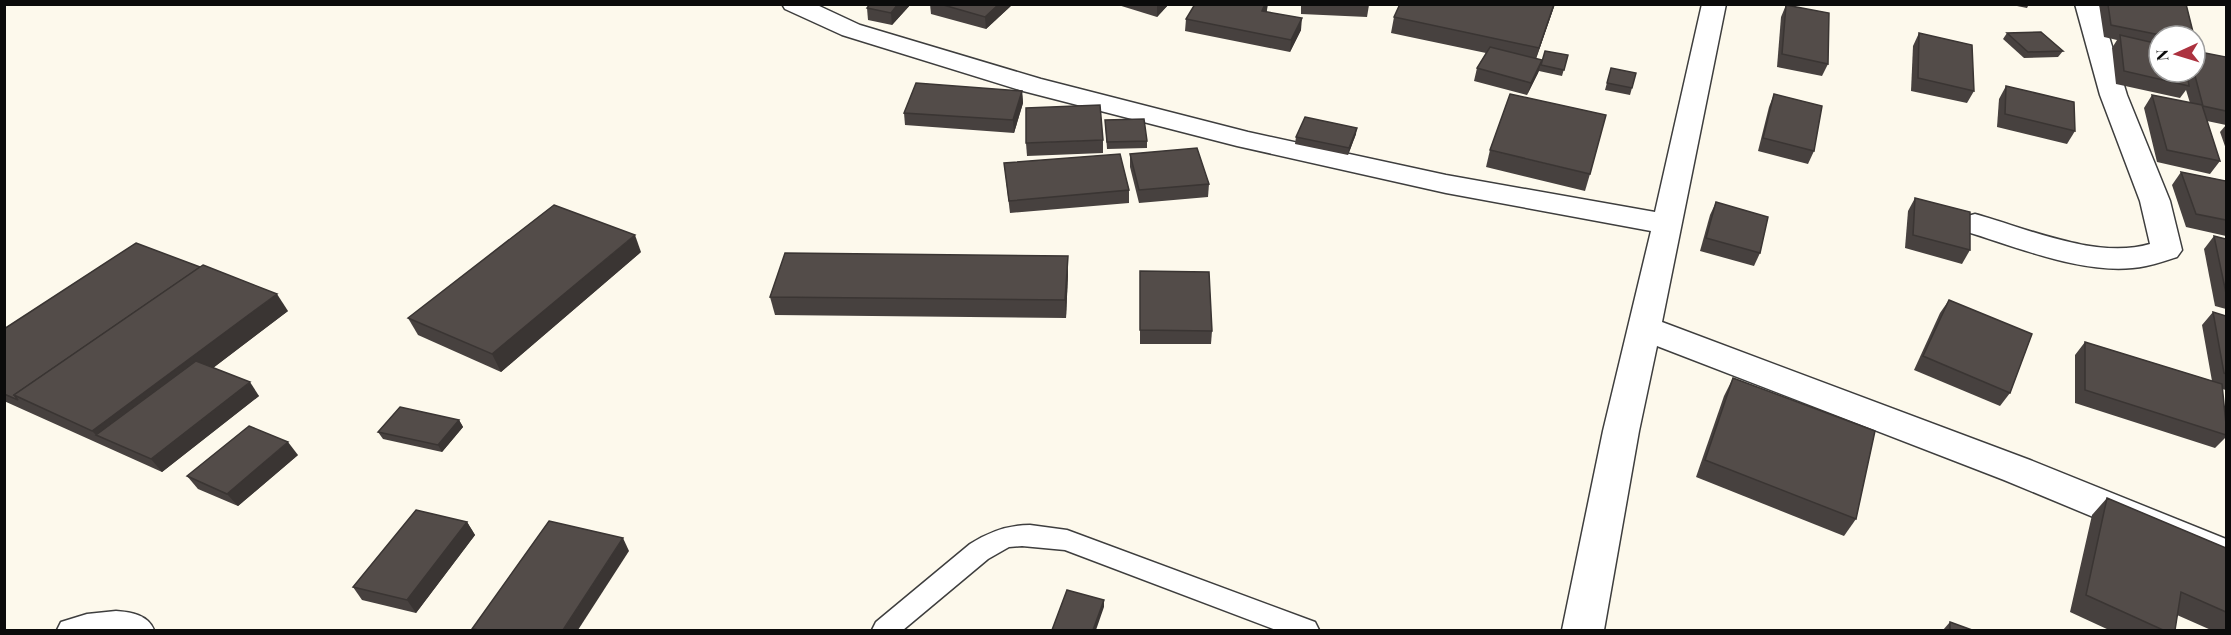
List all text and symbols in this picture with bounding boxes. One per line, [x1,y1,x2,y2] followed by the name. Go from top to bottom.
[2147,24,2207,84] north arrow
[2151,48,2172,62] text: N

